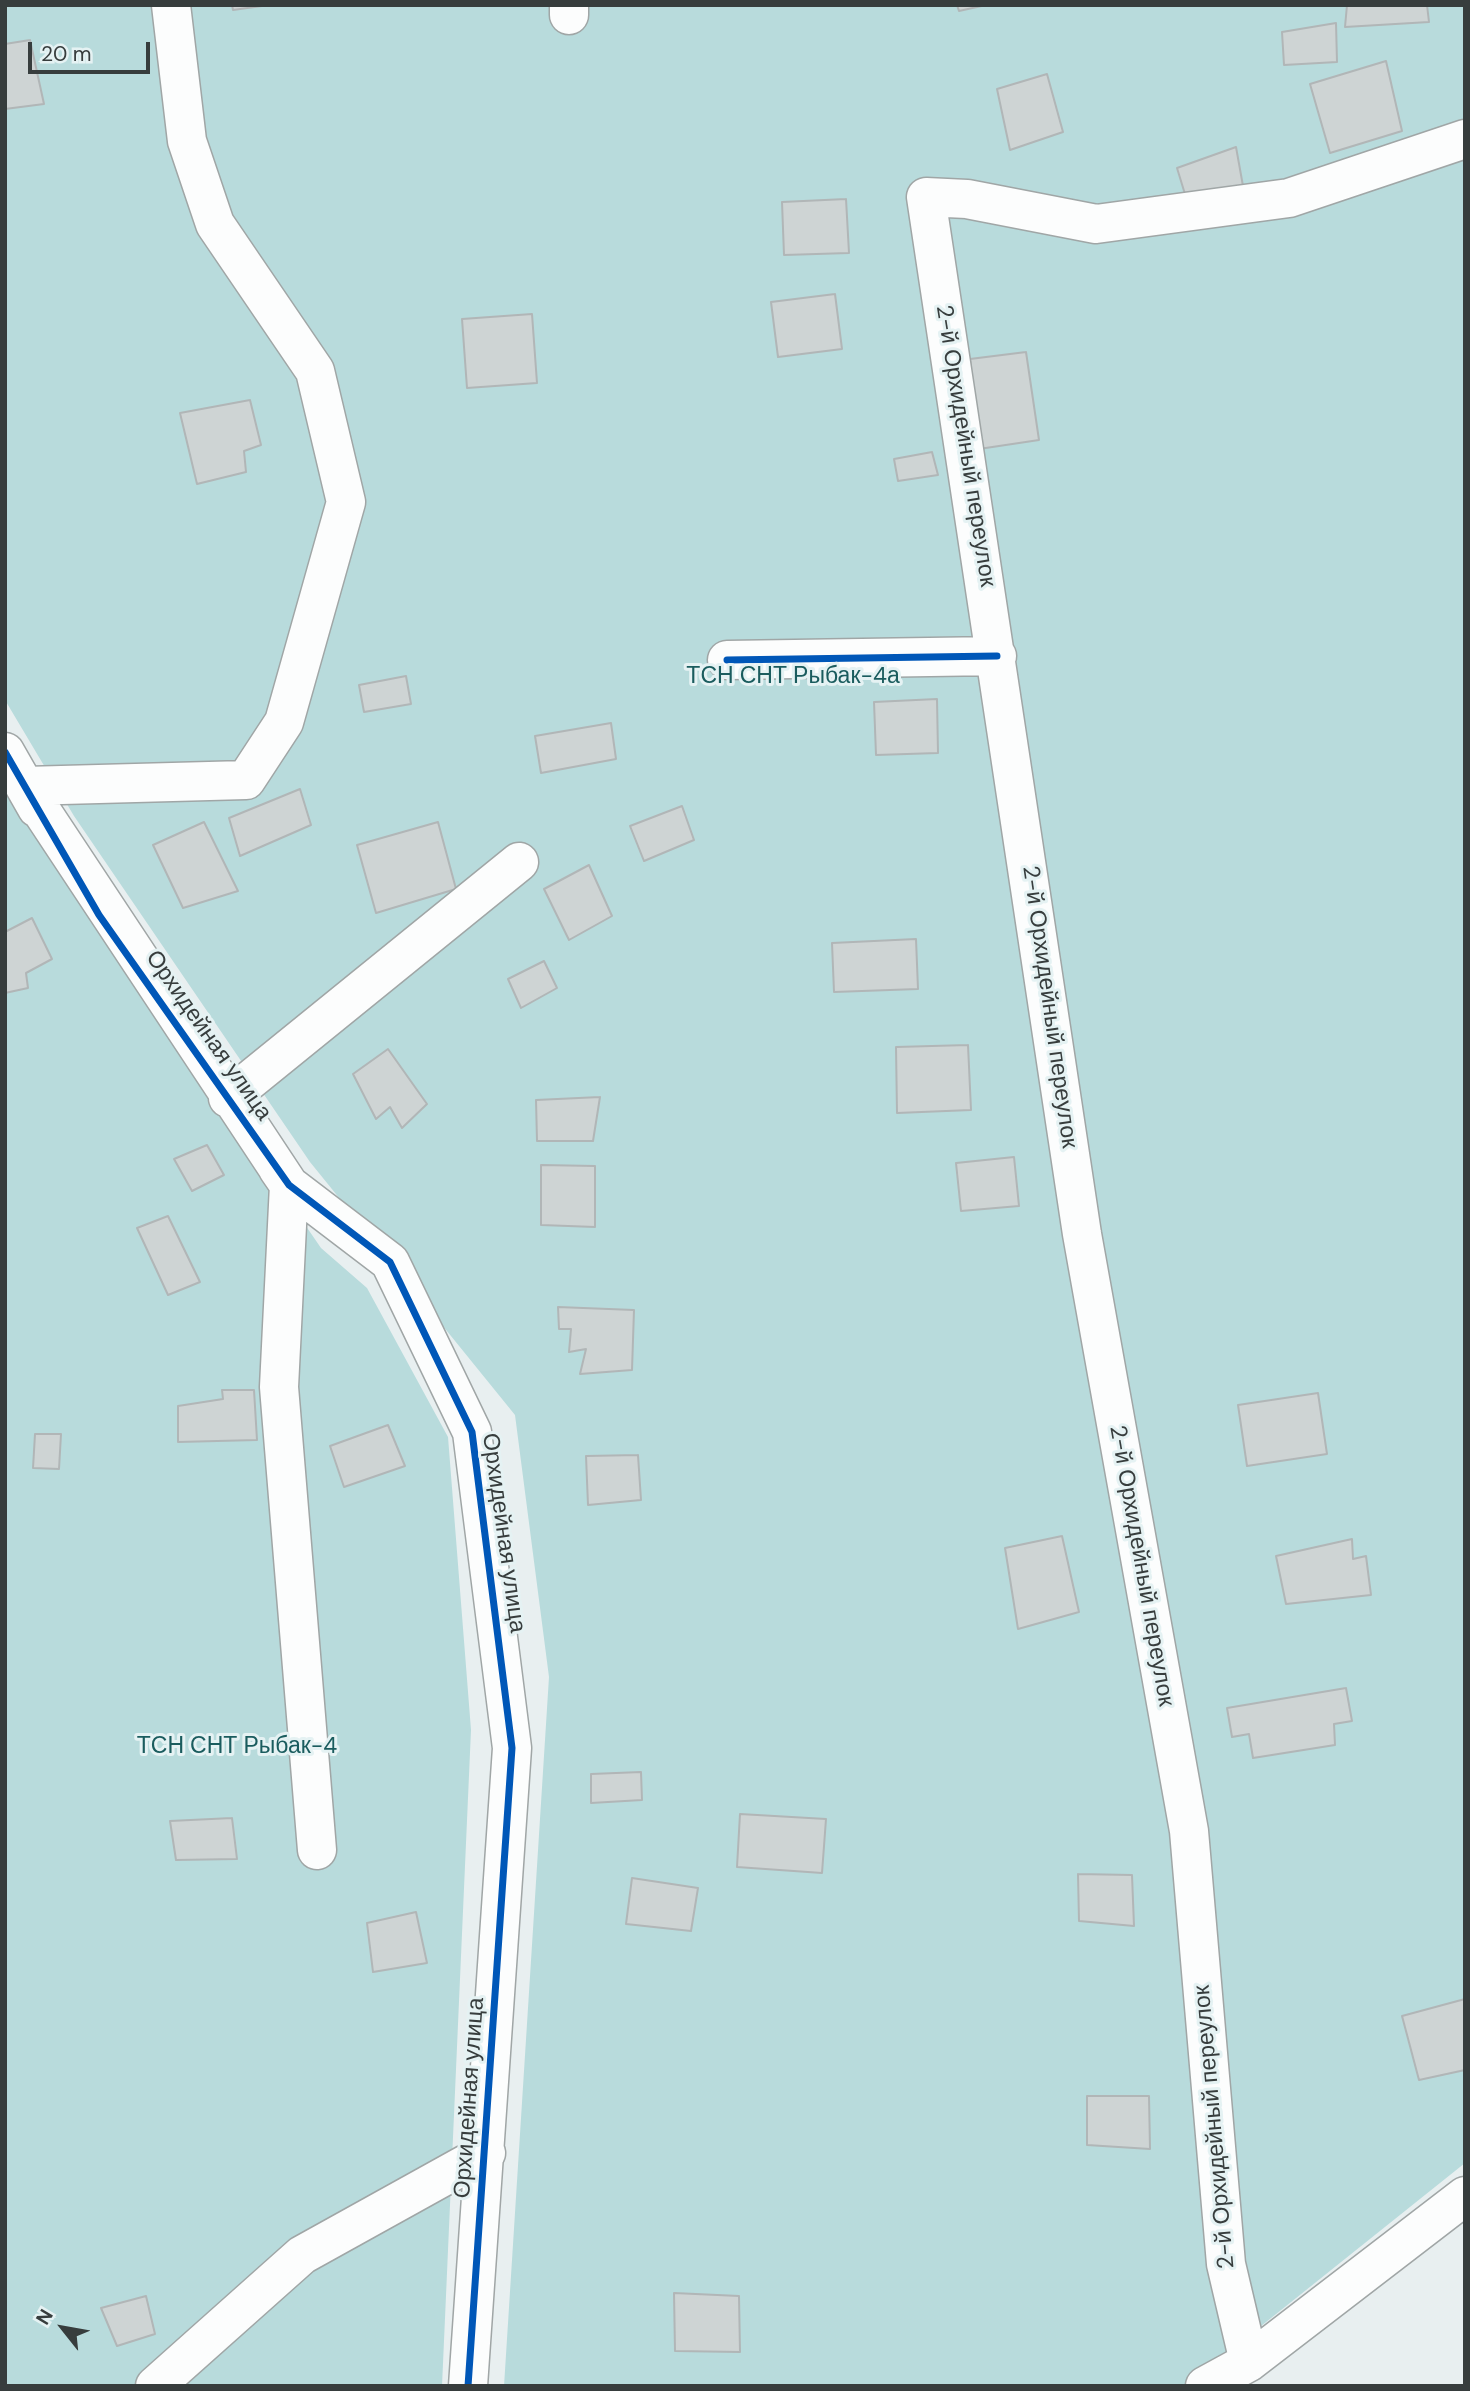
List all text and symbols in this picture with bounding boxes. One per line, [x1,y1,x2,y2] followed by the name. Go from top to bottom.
[32,28,154,72] scale bar
[41,40,92,68] text: 20 m
[929,303,1001,589] street label: 2-й Орхидейный переулок
[686,663,900,691] park label: ТСН СНТ Рыбак-4а
[1016,864,1082,1150] street label: 2-й Орхидейный переулок
[139,946,277,1126] street label: Орхидейная улица
[1103,1423,1179,1709] street label: 2-й Орхидейный переулок
[475,1431,531,1635] street label: Орхидейная улица
[137,1733,337,1761] park label: ТСН СНТ Рыбак-4
[1189,1984,1241,2270] street label: 2-й Орхидейный переулок
[449,1997,491,2199] street label: Орхидейная улица
[28,2293,98,2363] north arrow
[30,2305,59,2329] text: N

